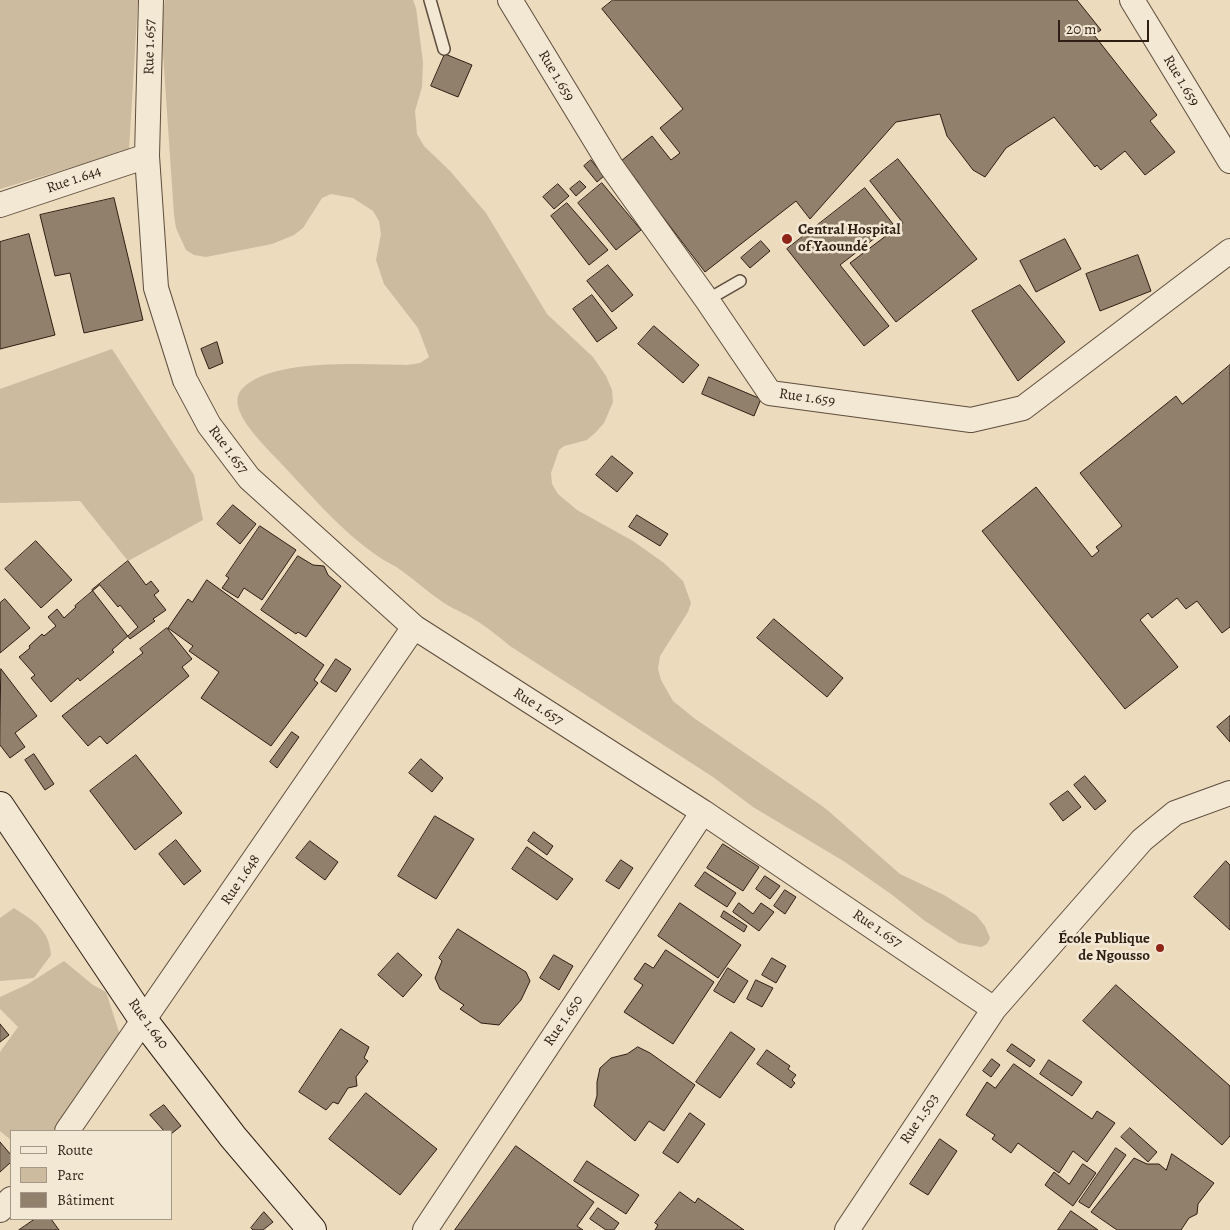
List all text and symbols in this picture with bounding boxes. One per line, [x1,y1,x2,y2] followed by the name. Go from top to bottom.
[1060,10,1151,42] scale bar
[141,19,159,75] street label: Rue 1.657
[1066,19,1097,39] text: 20 m
[534,47,578,105] street label: Rue 1.659
[1159,52,1203,110] street label: Rue 1.659
[44,162,104,198] street label: Rue 1.644
[798,221,901,256] place label: Central Hospital of Yaoundé
[780,232,794,246] marker: Central Hospital of Yaoundé
[778,385,836,411] street label: Rue 1.659
[204,422,252,478] street label: Rue 1.657
[510,684,566,730] street label: Rue 1.657
[218,851,264,909] street label: Rue 1.648
[849,906,905,952] street label: Rue 1.657
[1058,930,1150,965] place label: École Publique de Ngousso
[1154,942,1166,954] marker: École Publique de Ngousso
[540,992,588,1050] street label: Rue 1.650
[124,995,172,1053] street label: Rue 1.640
[897,1090,943,1148] street label: Rue 1.503
[10,1130,172,1220] legend
[57,1140,93,1160] text: Route
[57,1165,84,1185] text: Parc
[57,1190,115,1210] text: Bâtiment

